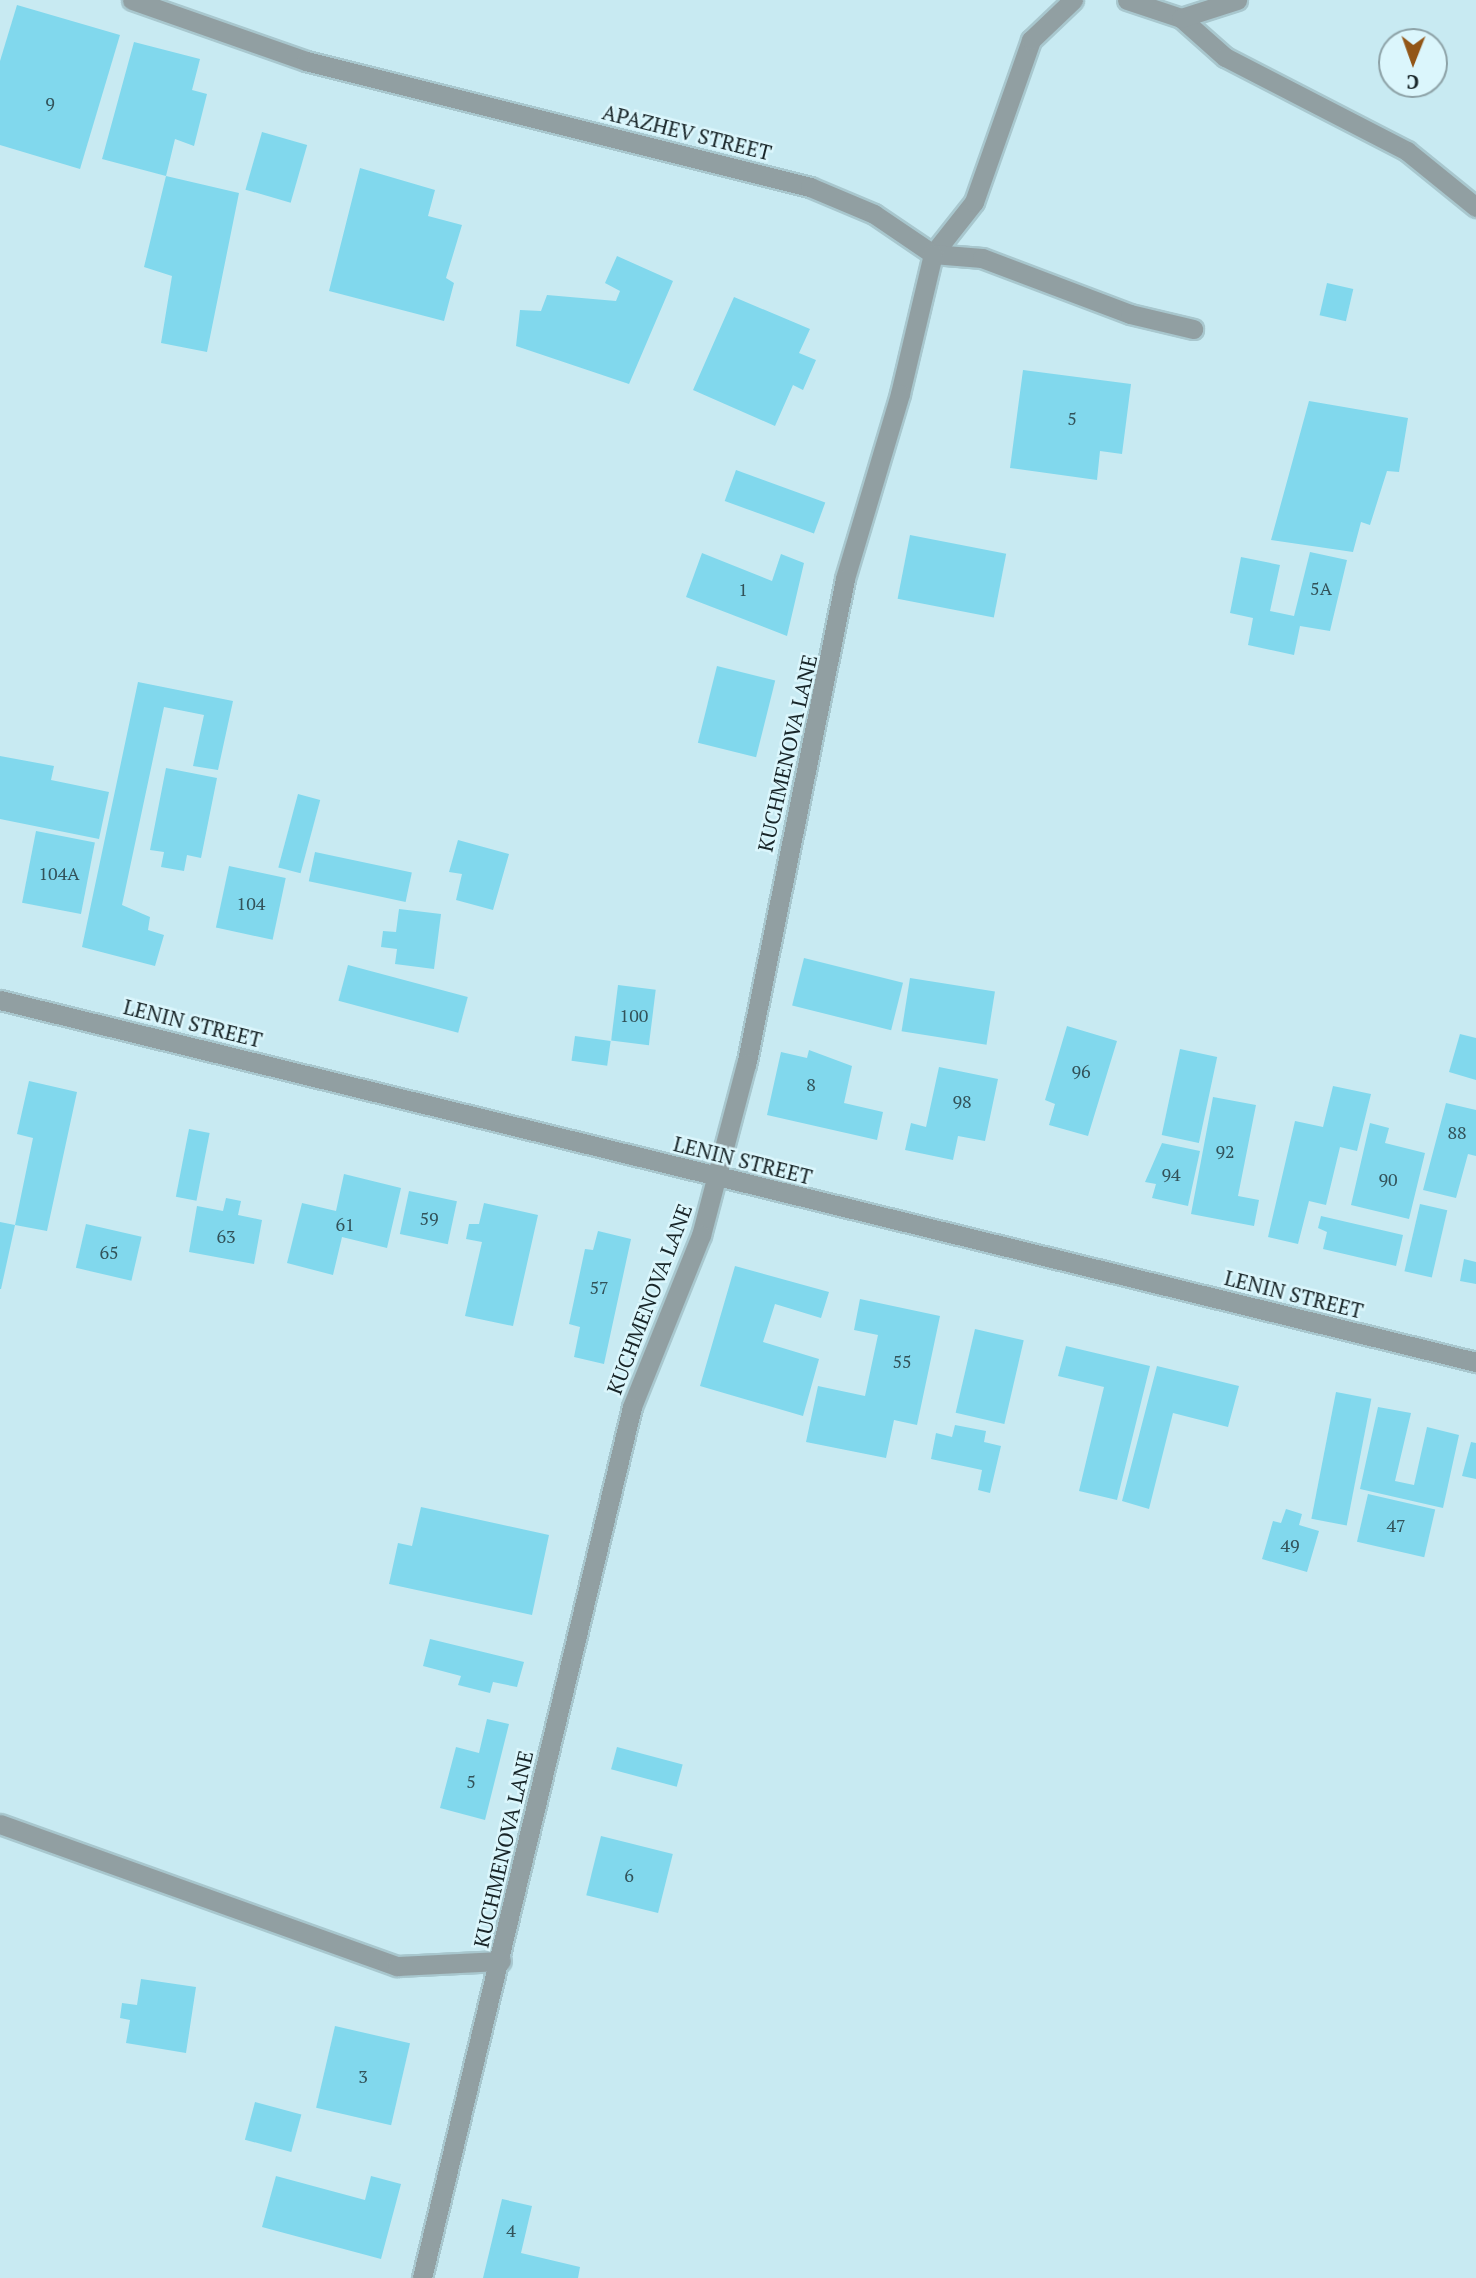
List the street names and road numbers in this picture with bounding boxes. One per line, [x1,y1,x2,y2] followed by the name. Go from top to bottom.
[599,99,775,165] street label: APAZHEV STREET
[752,652,822,854] street label: KUCHMENOVA LANE
[121,994,265,1052] street label: LENIN STREET
[671,1131,815,1189] street label: LENIN STREET
[601,1200,697,1398] street label: KUCHMENOVA LANE
[1222,1265,1366,1323] street label: LENIN STREET
[468,1748,538,1950] street label: KUCHMENOVA LANE

